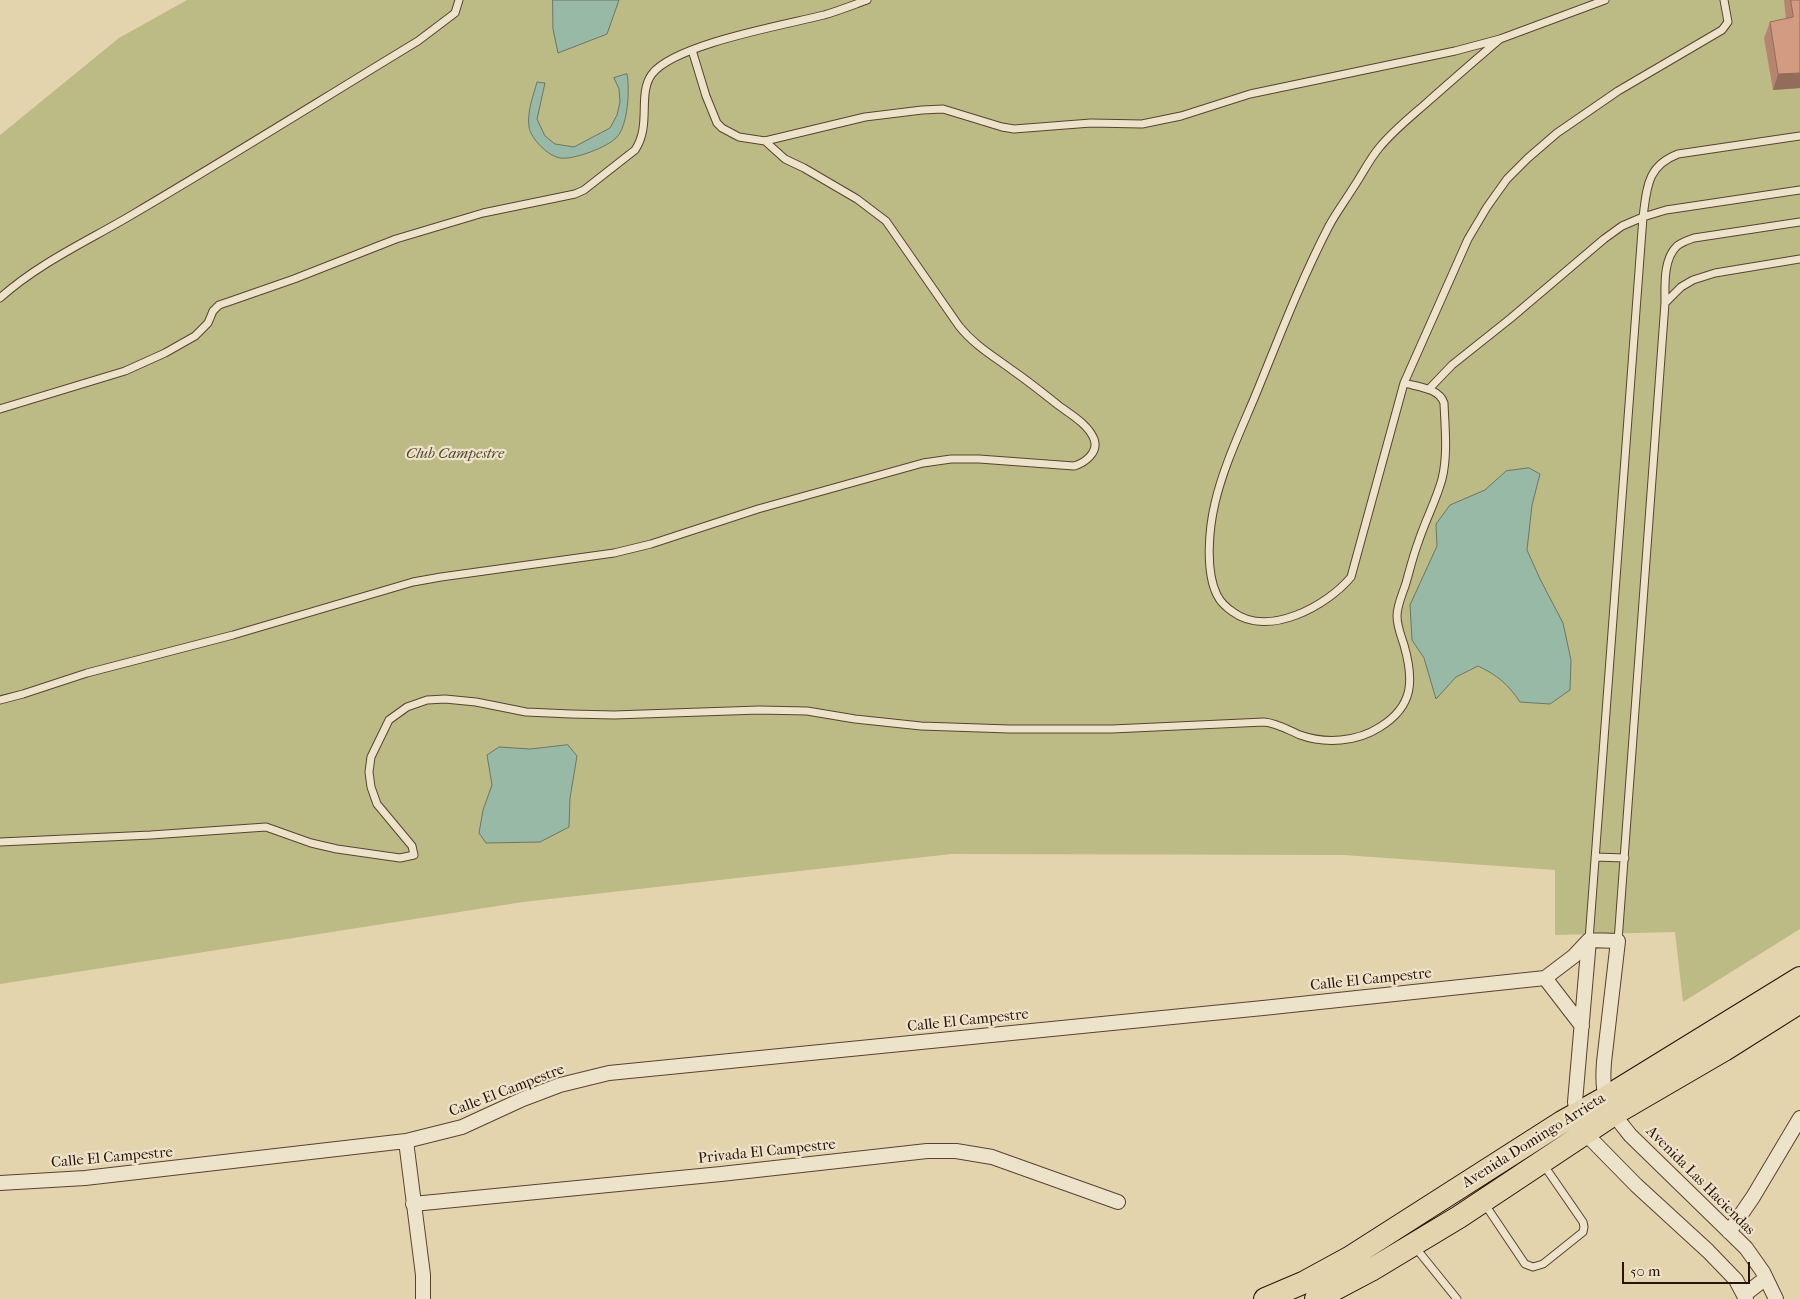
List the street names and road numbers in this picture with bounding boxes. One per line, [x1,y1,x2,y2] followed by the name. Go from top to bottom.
[1309,965,1433,995] street label: Calle El Campestre
[906,1006,1030,1036] street label: Calle El Campestre
[447,1061,567,1121] street label: Calle El Campestre
[1459,1090,1609,1192] street label: Avenida Domingo Arrieta
[1642,1123,1758,1239] street label: Avenida Las Haciendas
[697,1136,837,1168] street label: Privada El Campestre
[50,1144,174,1172] street label: Calle El Campestre

